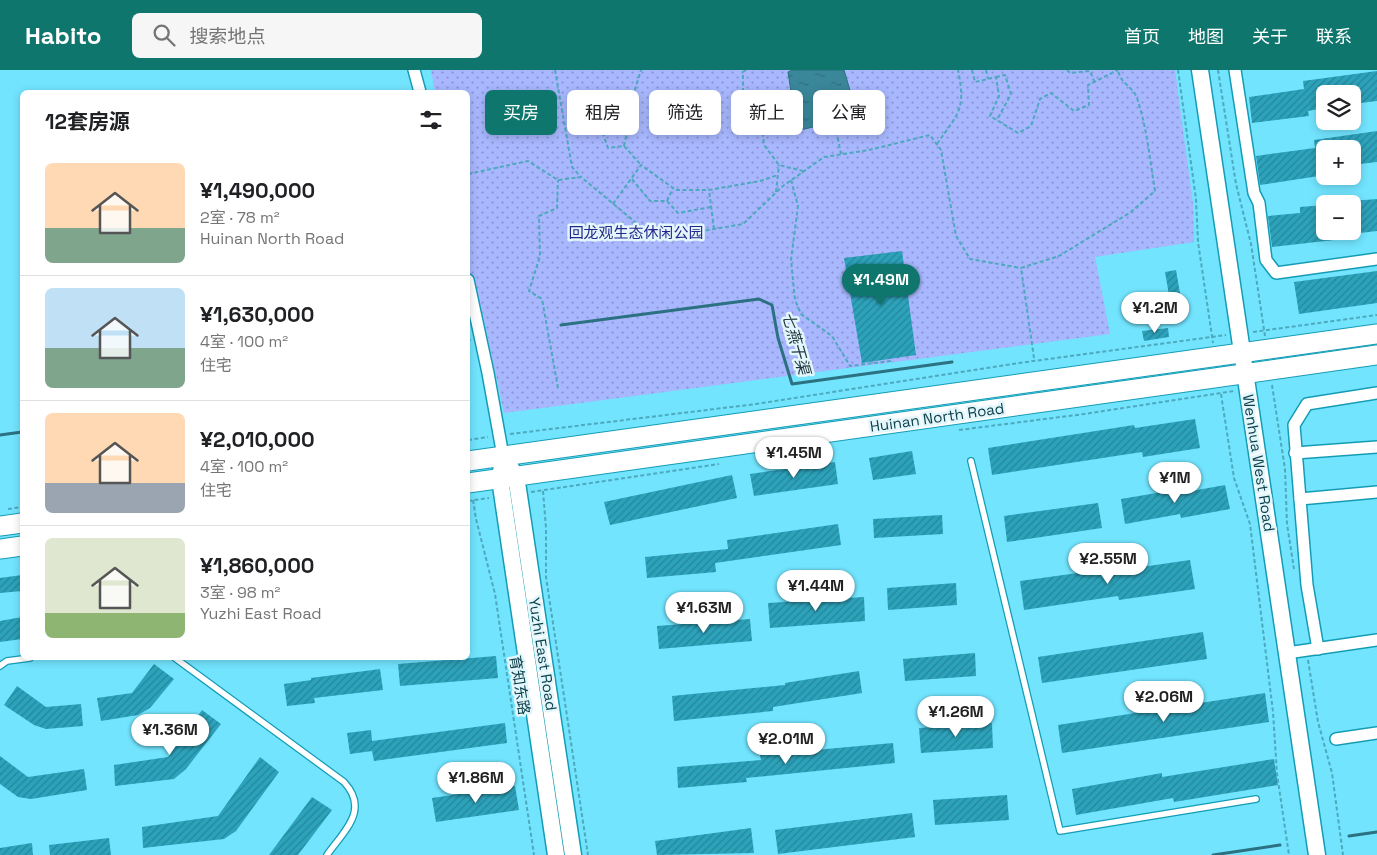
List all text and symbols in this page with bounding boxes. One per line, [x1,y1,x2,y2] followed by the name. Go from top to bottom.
[132,13,482,58] search box
[25,20,102,51] text: Habito
[150,21,178,49] icon: search
[190,24,266,49] text: 搜索地点
[1124,25,1160,48] text: 首页
[1188,25,1224,48] text: 地图
[1252,25,1288,48] text: 关于
[1316,25,1352,48] text: 联系
[1316,85,1361,240] map controls
[1316,85,1361,130] button: layers
[485,90,557,135] chip: 买房
[567,90,639,135] chip: 租房
[649,90,721,135] chip: 筛选
[731,90,803,135] chip: 新上
[813,90,885,135] chip: 公寓
[417,106,445,134] icon: filters
[45,108,130,135] text: 12套房源
[1316,140,1361,185] button: +
[200,177,315,204] text: ¥1,490,000
[85,183,145,243] icon: home
[1316,195,1361,240] button: −
[200,207,280,228] text: 2室 · 78 m²
[568,223,704,242] park label: 回龙观生态休闲公园
[200,228,344,249] text: Huinan North Road
[840,264,922,306] pin: ¥1.49M
[853,269,909,290] text: ¥1.49M
[1120,292,1190,334] pin: ¥1.2M
[1132,297,1178,318] text: ¥1.2M
[200,301,314,328] text: ¥1,630,000
[85,308,145,368] icon: home
[777,309,815,379] water label: 七燕干渠
[200,331,288,352] text: 4室 · 100 m²
[200,355,232,376] text: 住宅
[1239,393,1279,533] street label: Wenhua West Road
[869,398,1005,436] street label: Huinan North Road
[200,426,315,453] text: ¥2,010,000
[85,433,145,493] icon: home
[753,436,835,479] pin: ¥1.45M
[766,442,822,463] text: ¥1.45M
[200,456,288,477] text: 4室 · 100 m²
[1151,462,1199,504] pin: ¥1M
[1159,467,1191,488] text: ¥1M
[200,480,232,501] text: 住宅
[1067,542,1149,585] pin: ¥2.55M
[1079,548,1137,569] text: ¥2.55M
[200,552,314,579] text: ¥1,860,000
[85,558,145,618] icon: home
[775,570,857,612] pin: ¥1.44M
[788,575,844,596] text: ¥1.44M
[200,582,280,603] text: 3室 · 98 m²
[663,592,745,634] pin: ¥1.63M
[525,596,561,712] street label: Yuzhi East Road
[676,597,732,618] text: ¥1.63M
[200,603,322,624] text: Yuzhi East Road
[506,654,534,716] street label: 育知东路
[1123,680,1205,723] pin: ¥2.06M
[1135,686,1193,707] text: ¥2.06M
[915,696,997,738] pin: ¥1.26M
[928,701,984,722] text: ¥1.26M
[129,714,211,756] pin: ¥1.36M
[142,719,198,740] text: ¥1.36M
[745,722,827,765] pin: ¥2.01M
[758,728,814,749] text: ¥2.01M
[435,762,517,804] pin: ¥1.86M
[448,767,504,788] text: ¥1.86M

